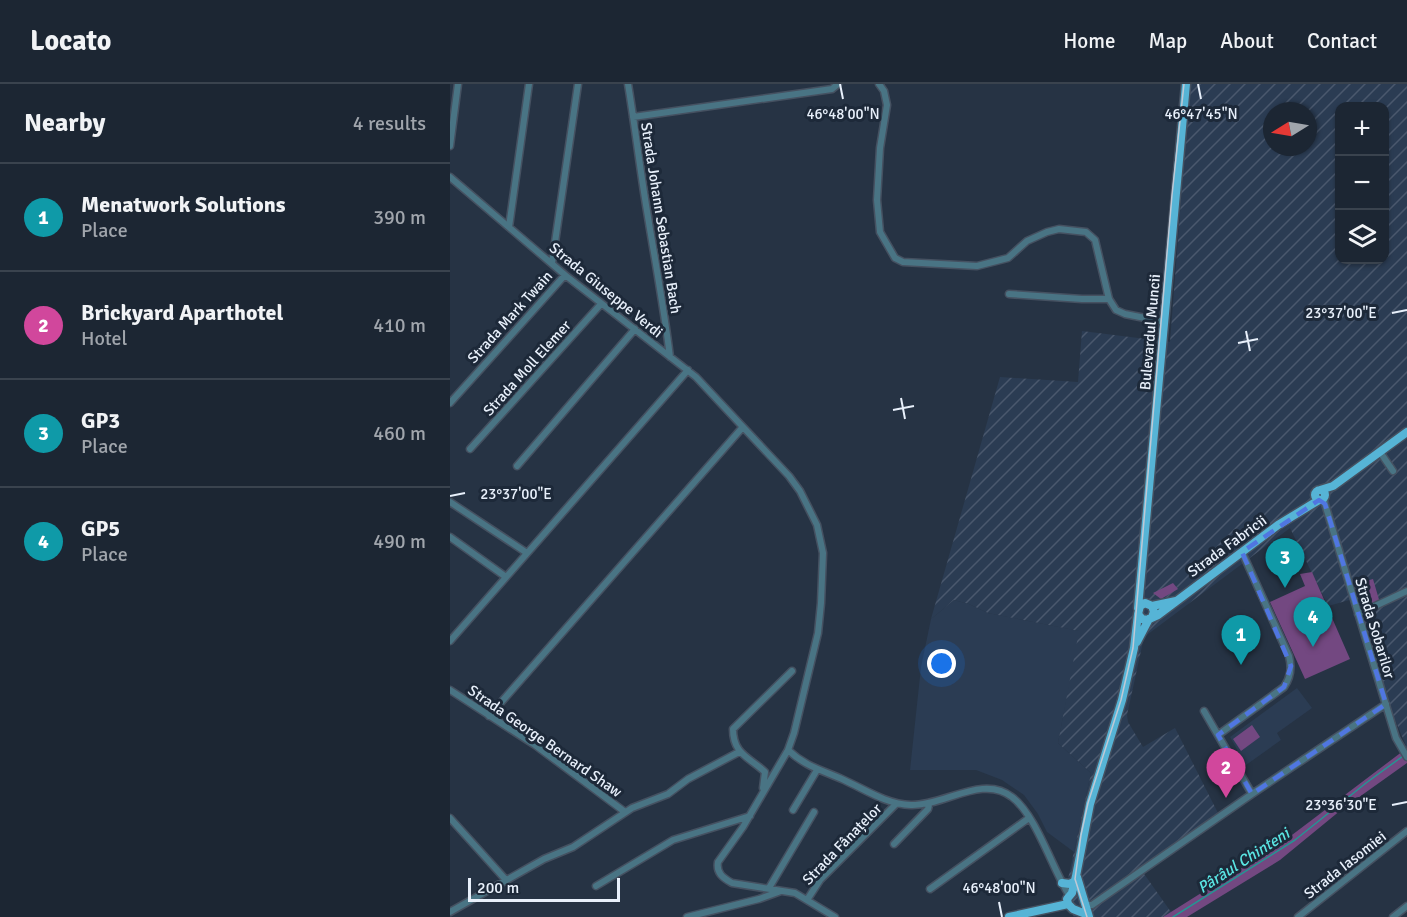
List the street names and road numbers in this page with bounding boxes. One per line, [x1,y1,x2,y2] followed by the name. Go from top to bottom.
[637,121,685,315] street label: Strada Johann Sebastian Bach
[546,239,666,341] street label: Strada Giuseppe Verdi
[464,267,556,367] street label: Strada Mark Twain
[1136,273,1164,391] street label: Bulevardul Muncii
[479,316,575,420] street label: Strada Moll Elemer
[1184,511,1270,581] street label: Strada Fabricii
[1351,575,1399,681] street label: Strada Sobarilor
[465,681,626,801] street label: Strada George Bernard Shaw
[799,799,886,889] street label: Strada Fânațelor
[1300,827,1390,903] street label: Strada Iasomiei

